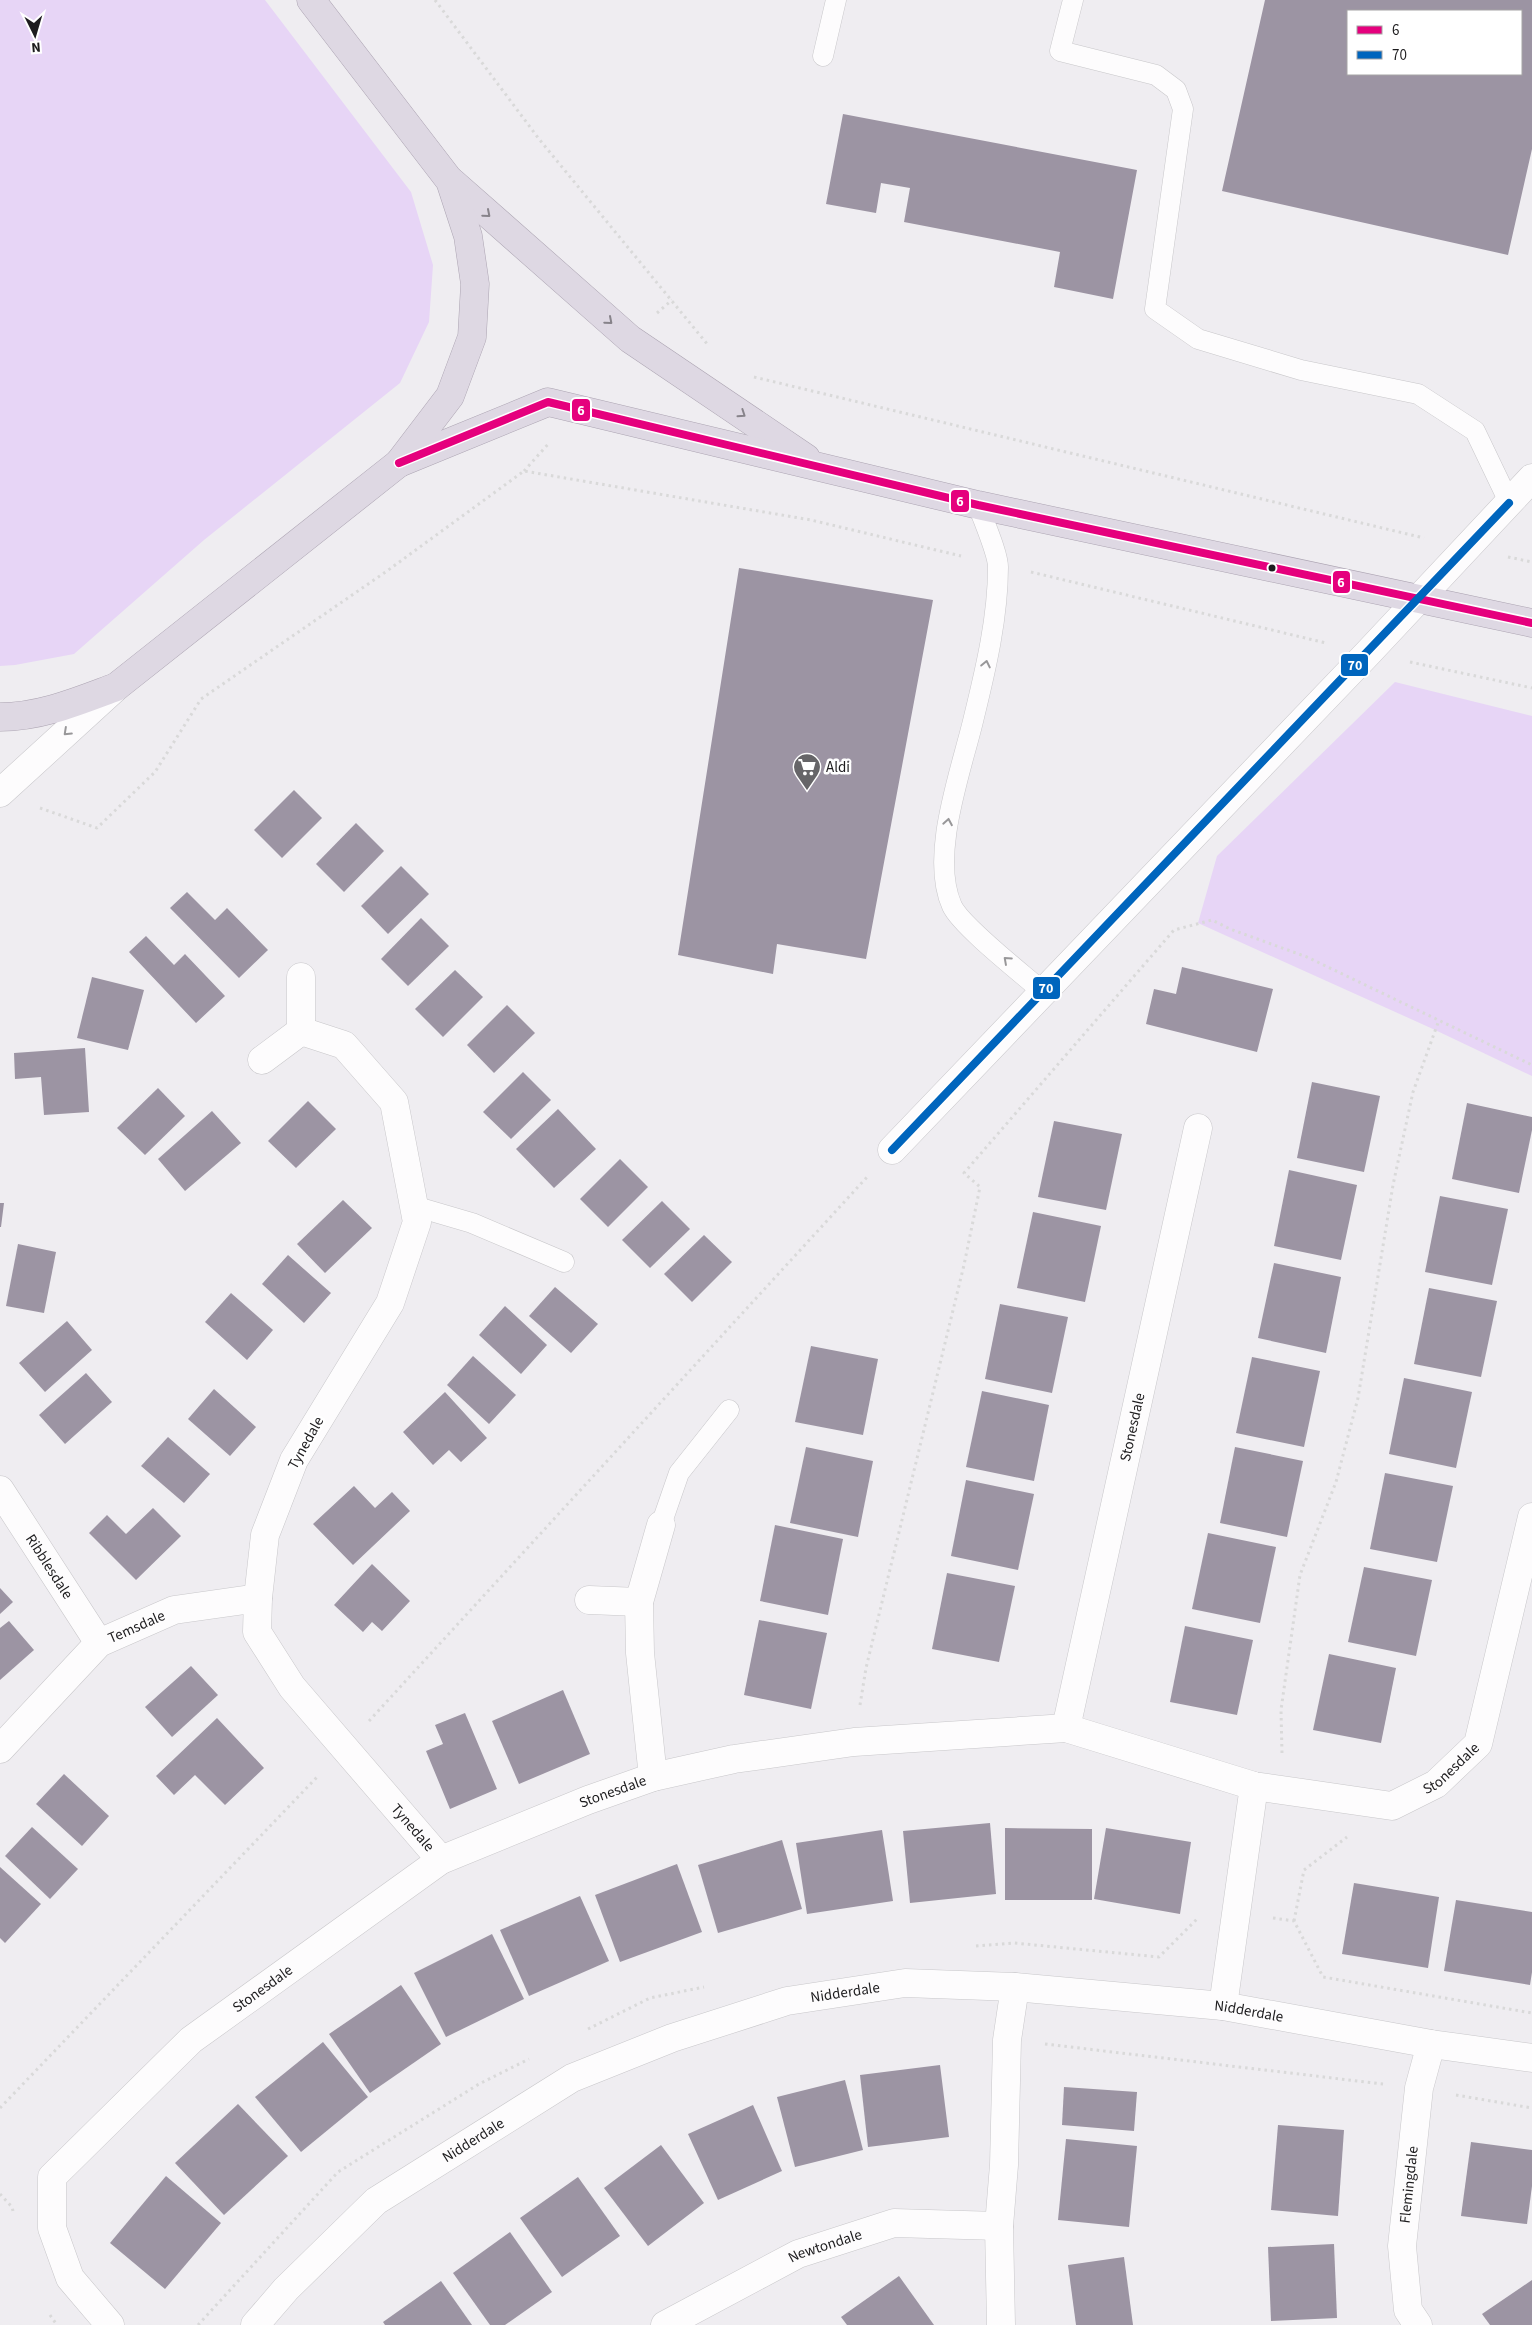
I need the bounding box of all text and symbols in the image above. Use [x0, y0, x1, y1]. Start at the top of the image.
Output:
north arrow [10, 10, 60, 60]
legend [1347, 10, 1522, 75]
text: 6 [1392, 20, 1399, 41]
text: N [31, 37, 42, 57]
text: 70 [1392, 45, 1407, 66]
one-way arrow [481, 208, 490, 216]
one-way arrow [603, 315, 612, 324]
line badge: 6 [571, 398, 591, 422]
text: 6 [577, 401, 585, 421]
one-way arrow [736, 408, 745, 417]
line badge: 6 [950, 489, 970, 513]
text: 6 [956, 492, 964, 512]
unlabelled marker [1267, 563, 1277, 573]
line badge: 6 [1332, 570, 1351, 594]
text: 6 [1337, 573, 1345, 593]
line badge: 70 [1340, 653, 1369, 677]
text: 70 [1348, 656, 1362, 676]
one-way arrow [981, 659, 991, 668]
one-way arrow [64, 726, 73, 735]
supermarket icon: Aldi [792, 752, 822, 791]
place label: Aldi [826, 757, 850, 778]
one-way arrow [943, 817, 953, 826]
one-way arrow [1003, 956, 1012, 965]
line badge: 70 [1032, 976, 1061, 1000]
text: 70 [1039, 979, 1053, 999]
street label: Stonesdale [1114, 1391, 1150, 1464]
street label: Tynedale [283, 1413, 329, 1473]
street label: Ribblesdale [21, 1530, 78, 1603]
street label: Temsdale [105, 1605, 168, 1648]
street label: Stonesdale [1419, 1738, 1484, 1800]
street label: Stonesdale [576, 1770, 649, 1813]
street label: Tynedale [386, 1799, 440, 1856]
street label: Stonesdale [228, 1960, 297, 2018]
street label: Nidderdale [809, 1977, 881, 2008]
street label: Nidderdale [1214, 1995, 1285, 2027]
street label: Nidderdale [438, 2113, 508, 2168]
street label: Flemingdale [1394, 2145, 1423, 2224]
street label: Newtondale [784, 2224, 864, 2268]

